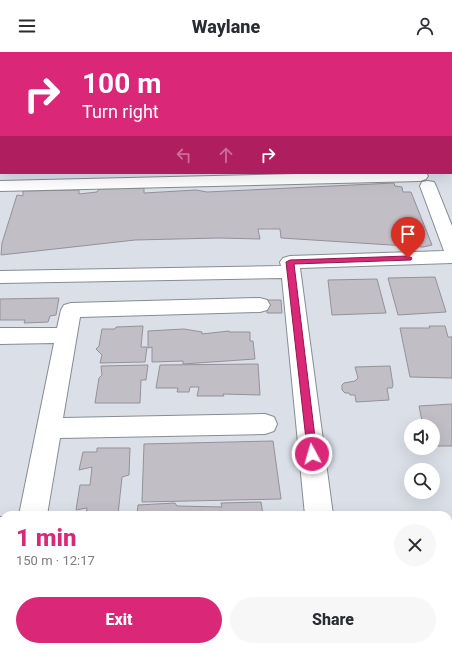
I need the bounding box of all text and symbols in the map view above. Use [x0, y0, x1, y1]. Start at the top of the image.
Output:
icon: menu [16, 15, 38, 37]
icon: person [414, 15, 436, 37]
text: Waylane [192, 16, 260, 37]
text: 100 m [82, 67, 161, 100]
icon: right [16, 68, 68, 120]
text: Turn right [82, 101, 159, 122]
icon: left [173, 144, 195, 166]
icon: ahead [215, 144, 237, 166]
icon: right [257, 144, 279, 166]
pin [391, 217, 425, 258]
icon: arrive [397, 223, 419, 245]
map controls [404, 419, 440, 499]
button: sound [404, 419, 440, 455]
position arrow [291, 433, 333, 475]
button: search [404, 463, 440, 499]
text: 1 min [16, 524, 77, 552]
button: close [394, 524, 436, 566]
text: 150 m · 12:17 [16, 553, 95, 568]
button: Exit [16, 597, 222, 643]
button: Share [230, 597, 436, 643]

